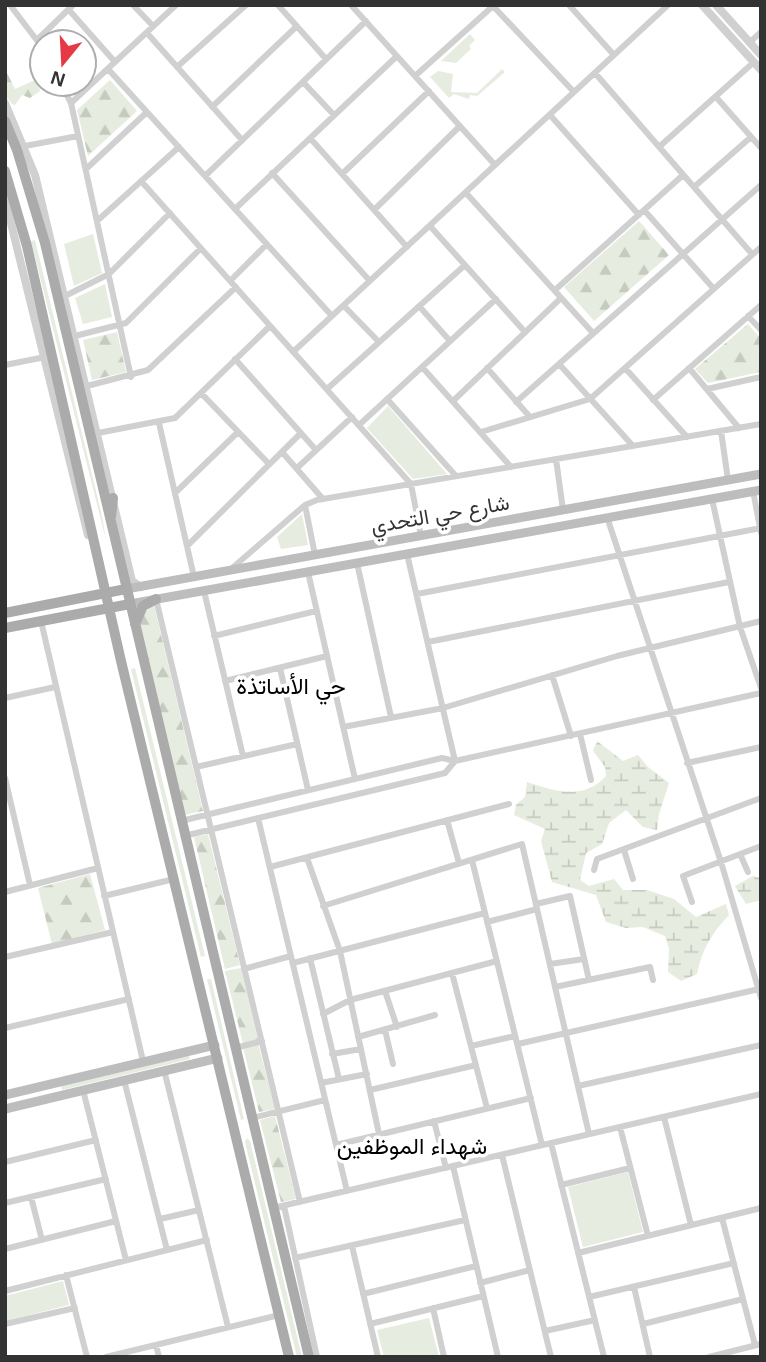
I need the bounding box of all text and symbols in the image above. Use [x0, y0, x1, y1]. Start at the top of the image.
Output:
north arrow [28, 28, 98, 98]
text: N [48, 67, 68, 91]
street label: شارع حي التحدي [369, 490, 512, 543]
district label: حي الأساتذة [236, 673, 346, 705]
district label: شهداء الموظفين [337, 1133, 487, 1161]

